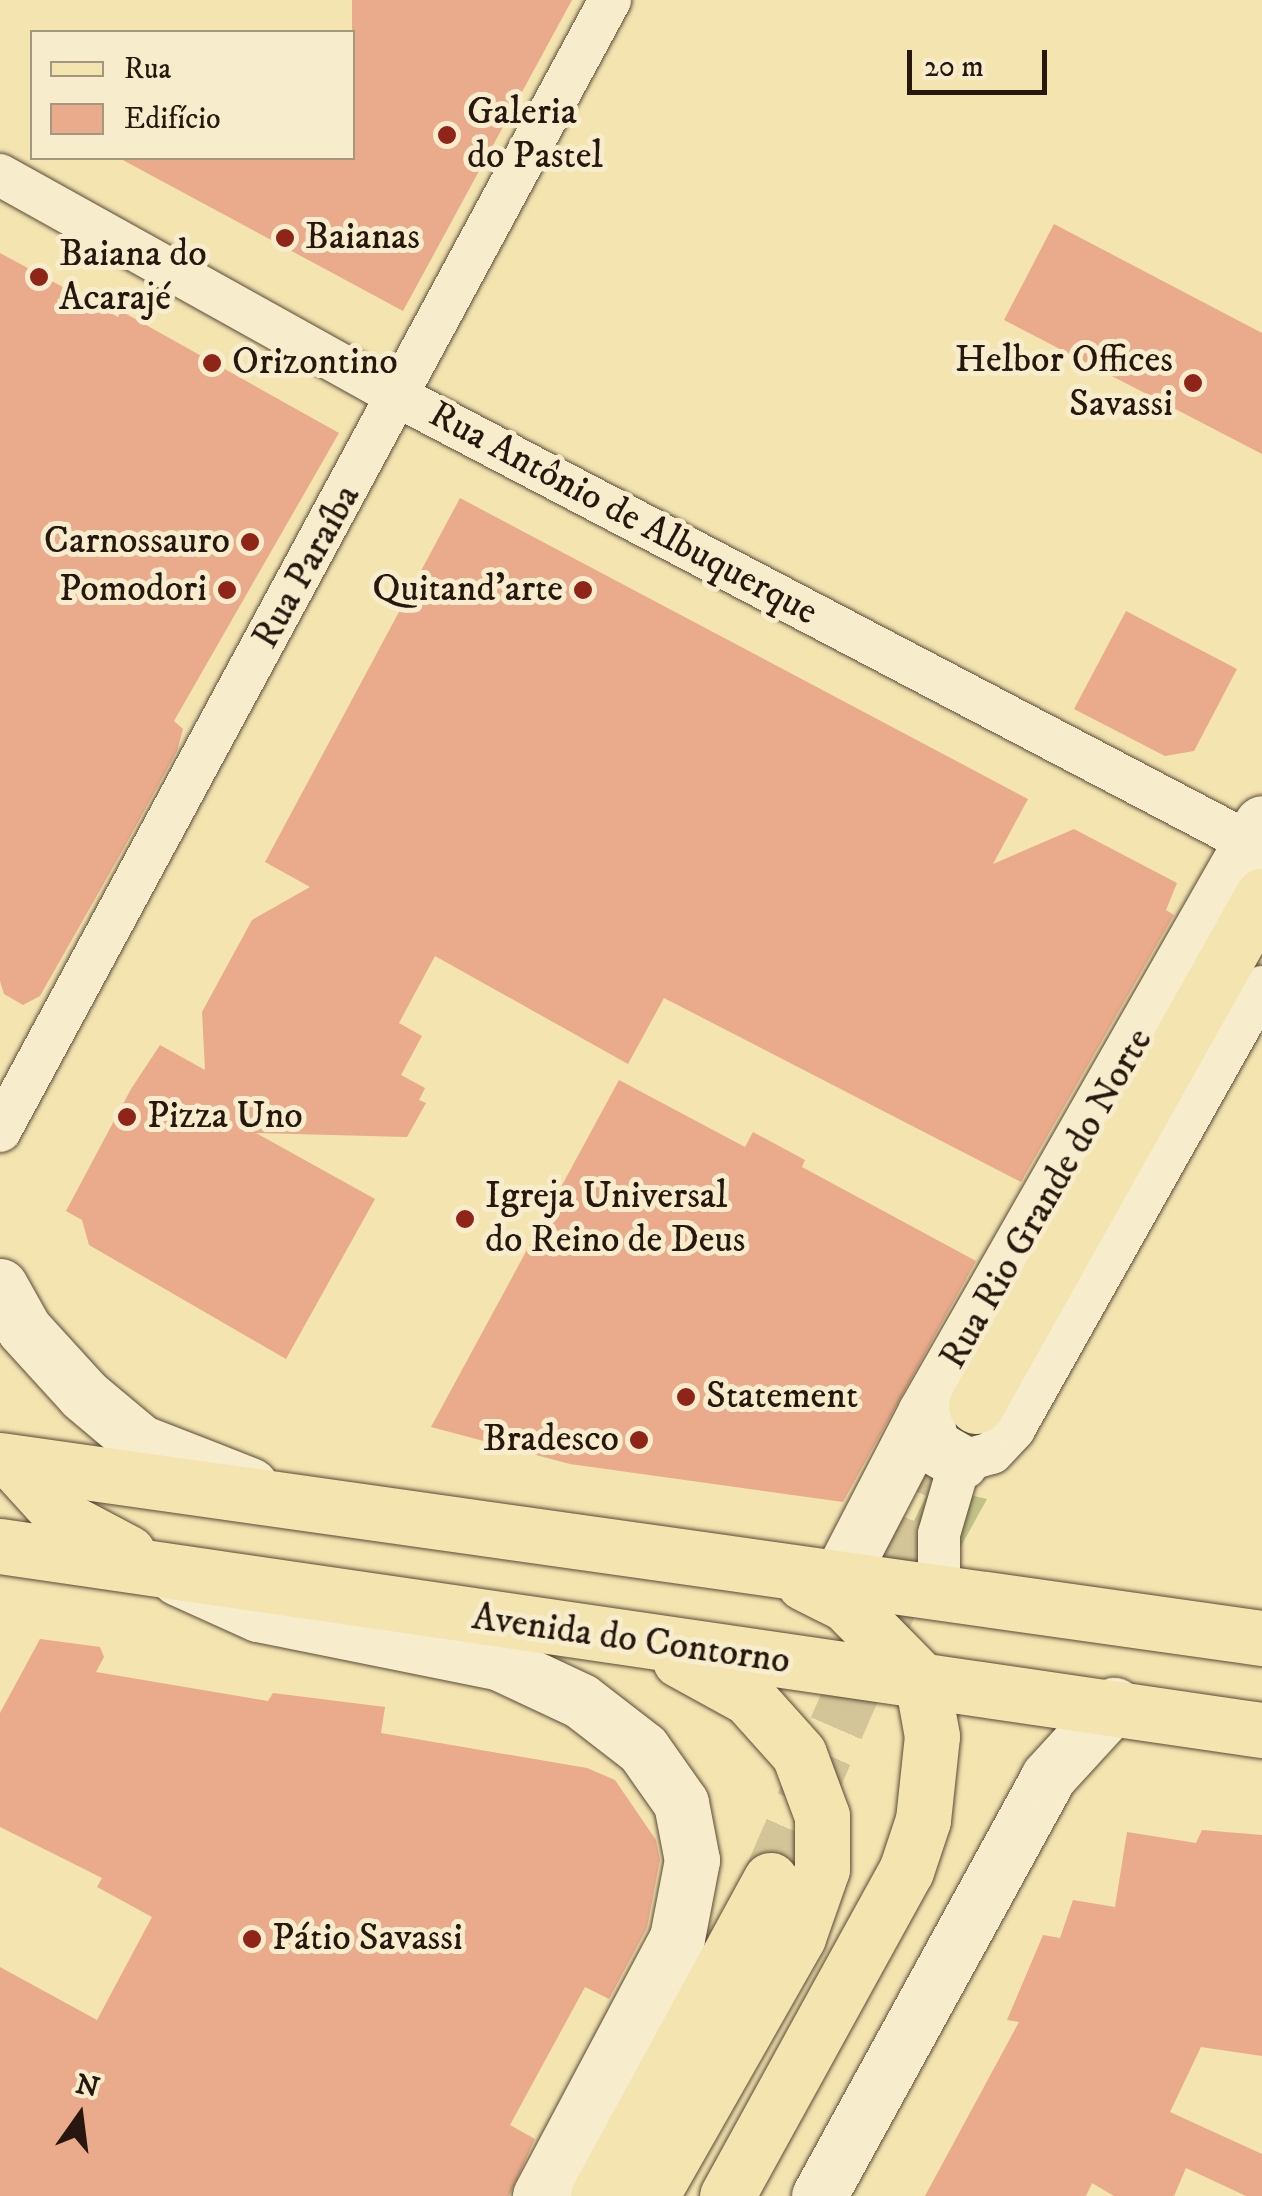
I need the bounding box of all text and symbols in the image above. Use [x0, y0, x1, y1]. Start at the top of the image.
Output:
legend [30, 30, 355, 160]
scale bar [912, 30, 1052, 92]
text: 20 m [924, 49, 984, 86]
text: Rua [124, 51, 171, 88]
place label: Galeria do Pastel [467, 90, 603, 180]
text: Edifício [124, 101, 220, 138]
marker: Galeria do Pastel [436, 124, 458, 146]
place label: Baianas [305, 215, 420, 261]
marker: Baianas [274, 227, 296, 249]
place label: Baiana do Acarajé [59, 232, 207, 322]
marker: Baiana do Acarajé [28, 266, 50, 288]
place label: Helbor Offices Savassi [955, 338, 1173, 428]
place label: Orizontino [232, 340, 398, 386]
marker: Orizontino [201, 352, 223, 374]
marker: Helbor Offices Savassi [1182, 372, 1204, 394]
street label: Rua Antônio de Albuquerque [421, 392, 825, 636]
street label: Rua Paraíba [243, 477, 371, 657]
place label: Carnossauro [44, 519, 230, 565]
marker: Carnossauro [239, 531, 261, 553]
place label: Pomodori [59, 567, 207, 613]
place label: Quitand'arte [372, 567, 563, 613]
marker: Pomodori [216, 579, 238, 601]
marker: Quitand'arte [572, 579, 594, 601]
street label: Rua Rio Grande do Norte [931, 1021, 1163, 1377]
place label: Pizza Uno [147, 1094, 303, 1140]
marker: Pizza Uno [116, 1106, 138, 1128]
place label: Igreja Universal do Reino de Deus [485, 1174, 745, 1264]
marker: Igreja Universal do Reino de Deus [454, 1208, 476, 1230]
place label: Statement [706, 1374, 858, 1420]
marker: Statement [675, 1386, 697, 1408]
place label: Bradesco [483, 1417, 619, 1463]
marker: Bradesco [628, 1429, 650, 1451]
street label: Avenida do Contorno [469, 1595, 793, 1685]
place label: Pátio Savassi [272, 1916, 463, 1962]
marker: Pátio Savassi [241, 1928, 263, 1950]
north arrow [30, 2066, 130, 2166]
text: N [72, 2067, 103, 2106]

